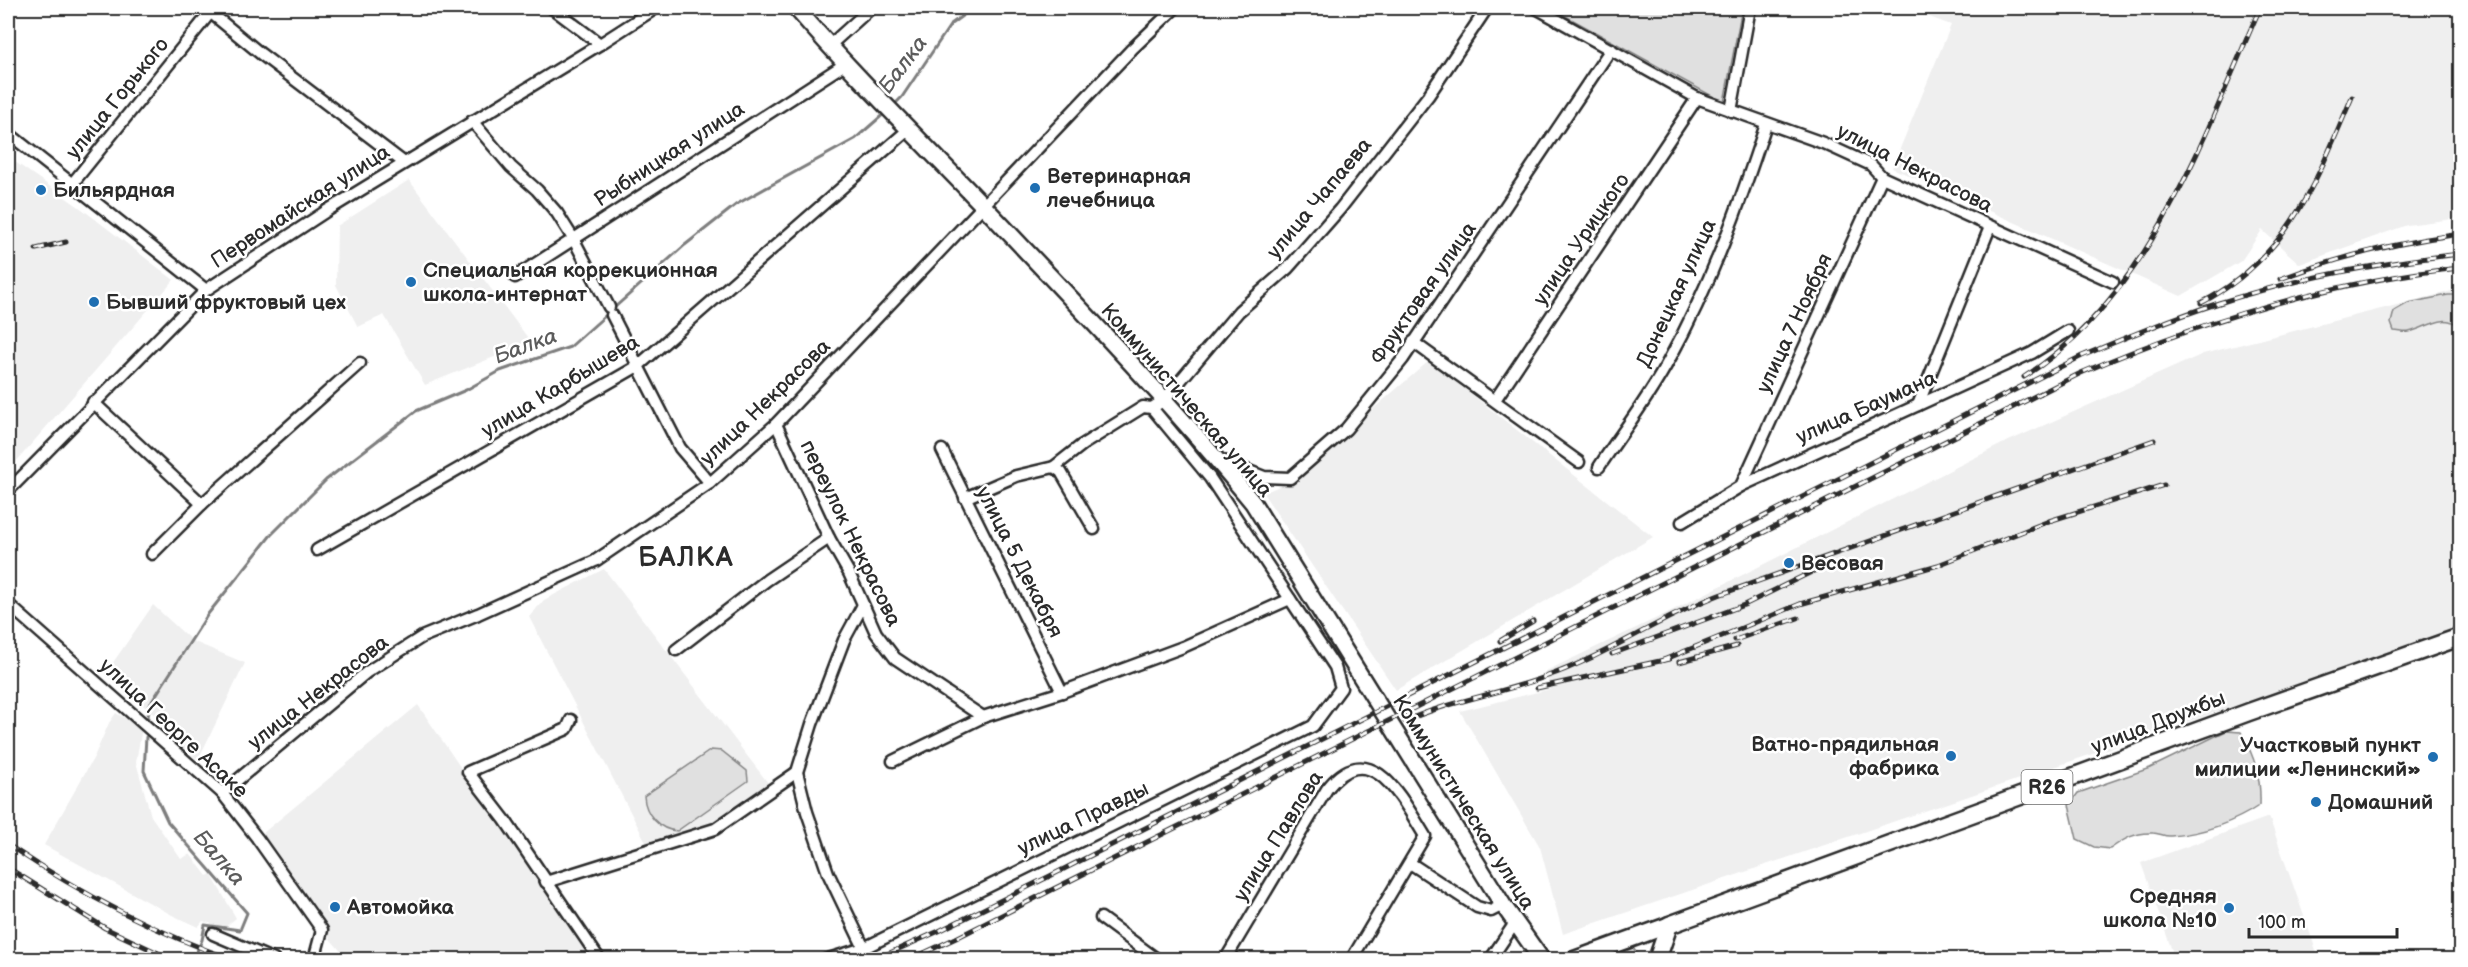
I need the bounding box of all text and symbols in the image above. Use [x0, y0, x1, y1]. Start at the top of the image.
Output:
water label: Балка [873, 31, 934, 99]
street label: улица Горького [61, 33, 174, 164]
street label: Рыбницкая улица [589, 96, 750, 212]
street label: улица Некрасова [1833, 118, 1997, 219]
street label: улица Чапаева [1262, 132, 1377, 264]
street label: Первомайская улица [206, 139, 395, 274]
place label: Ветеринарная лечебница [1046, 164, 1191, 213]
street label: улица Урицкого [1528, 168, 1635, 310]
place label: Бильярдная [53, 178, 175, 203]
marker: Ветеринарная лечебница [1028, 181, 1042, 195]
marker: Бильярдная [34, 183, 48, 197]
street label: Донецкая улица [1631, 215, 1722, 371]
street label: Фруктовая улица [1365, 217, 1482, 369]
street label: улица 7 Ноября [1751, 249, 1838, 397]
place label: Специальная коррекционная школа-интернат [423, 258, 718, 307]
marker: Специальная коррекционная школа-интернат [404, 275, 418, 289]
place label: Бывший фруктовый цех [106, 290, 346, 315]
marker: Бывший фруктовый цех [87, 295, 101, 309]
street label: Коммунистическая улица [1096, 298, 1278, 503]
water label: Балка [490, 323, 561, 370]
street label: улица Карбышева [477, 329, 644, 443]
street label: улица Некрасова [695, 334, 836, 471]
street label: улица Баумана [1792, 365, 1941, 450]
street label: переулок Некрасова [795, 436, 907, 631]
street label: улица 5 Декабря [971, 482, 1068, 642]
district label: БАЛКА [638, 542, 734, 574]
place label: Весовая [1801, 551, 1884, 576]
marker: Весовая [1782, 556, 1796, 570]
street label: улица Некрасова [243, 629, 394, 755]
street label: улица Георге Асаке [94, 653, 253, 804]
street label: улица Дружбы [2088, 685, 2229, 759]
street label: Коммунистическая улица [1387, 690, 1540, 915]
place label: Ватно-прядильная фабрика [1751, 732, 1940, 781]
place label: Участковый пункт милиции «Ленинский» [2195, 733, 2421, 782]
marker: Ватно-прядильная фабрика [1944, 749, 1958, 763]
marker: Участковый пункт милиции «Ленинский» [2426, 750, 2440, 764]
street label: улица Павлова [1228, 766, 1329, 906]
road number: R26 [2022, 770, 2072, 804]
street label: улица Правды [1014, 776, 1153, 861]
place label: Домашний [2328, 790, 2433, 815]
marker: Домашний [2309, 795, 2323, 809]
water label: Балка [187, 824, 251, 892]
place label: Средняя школа №10 [2103, 884, 2217, 933]
place label: Автомойка [346, 895, 455, 920]
marker: Автомойка [328, 900, 342, 914]
marker: Средняя школа №10 [2222, 901, 2236, 915]
scale bar [2249, 901, 2398, 939]
text: 100 m [2258, 912, 2306, 933]

